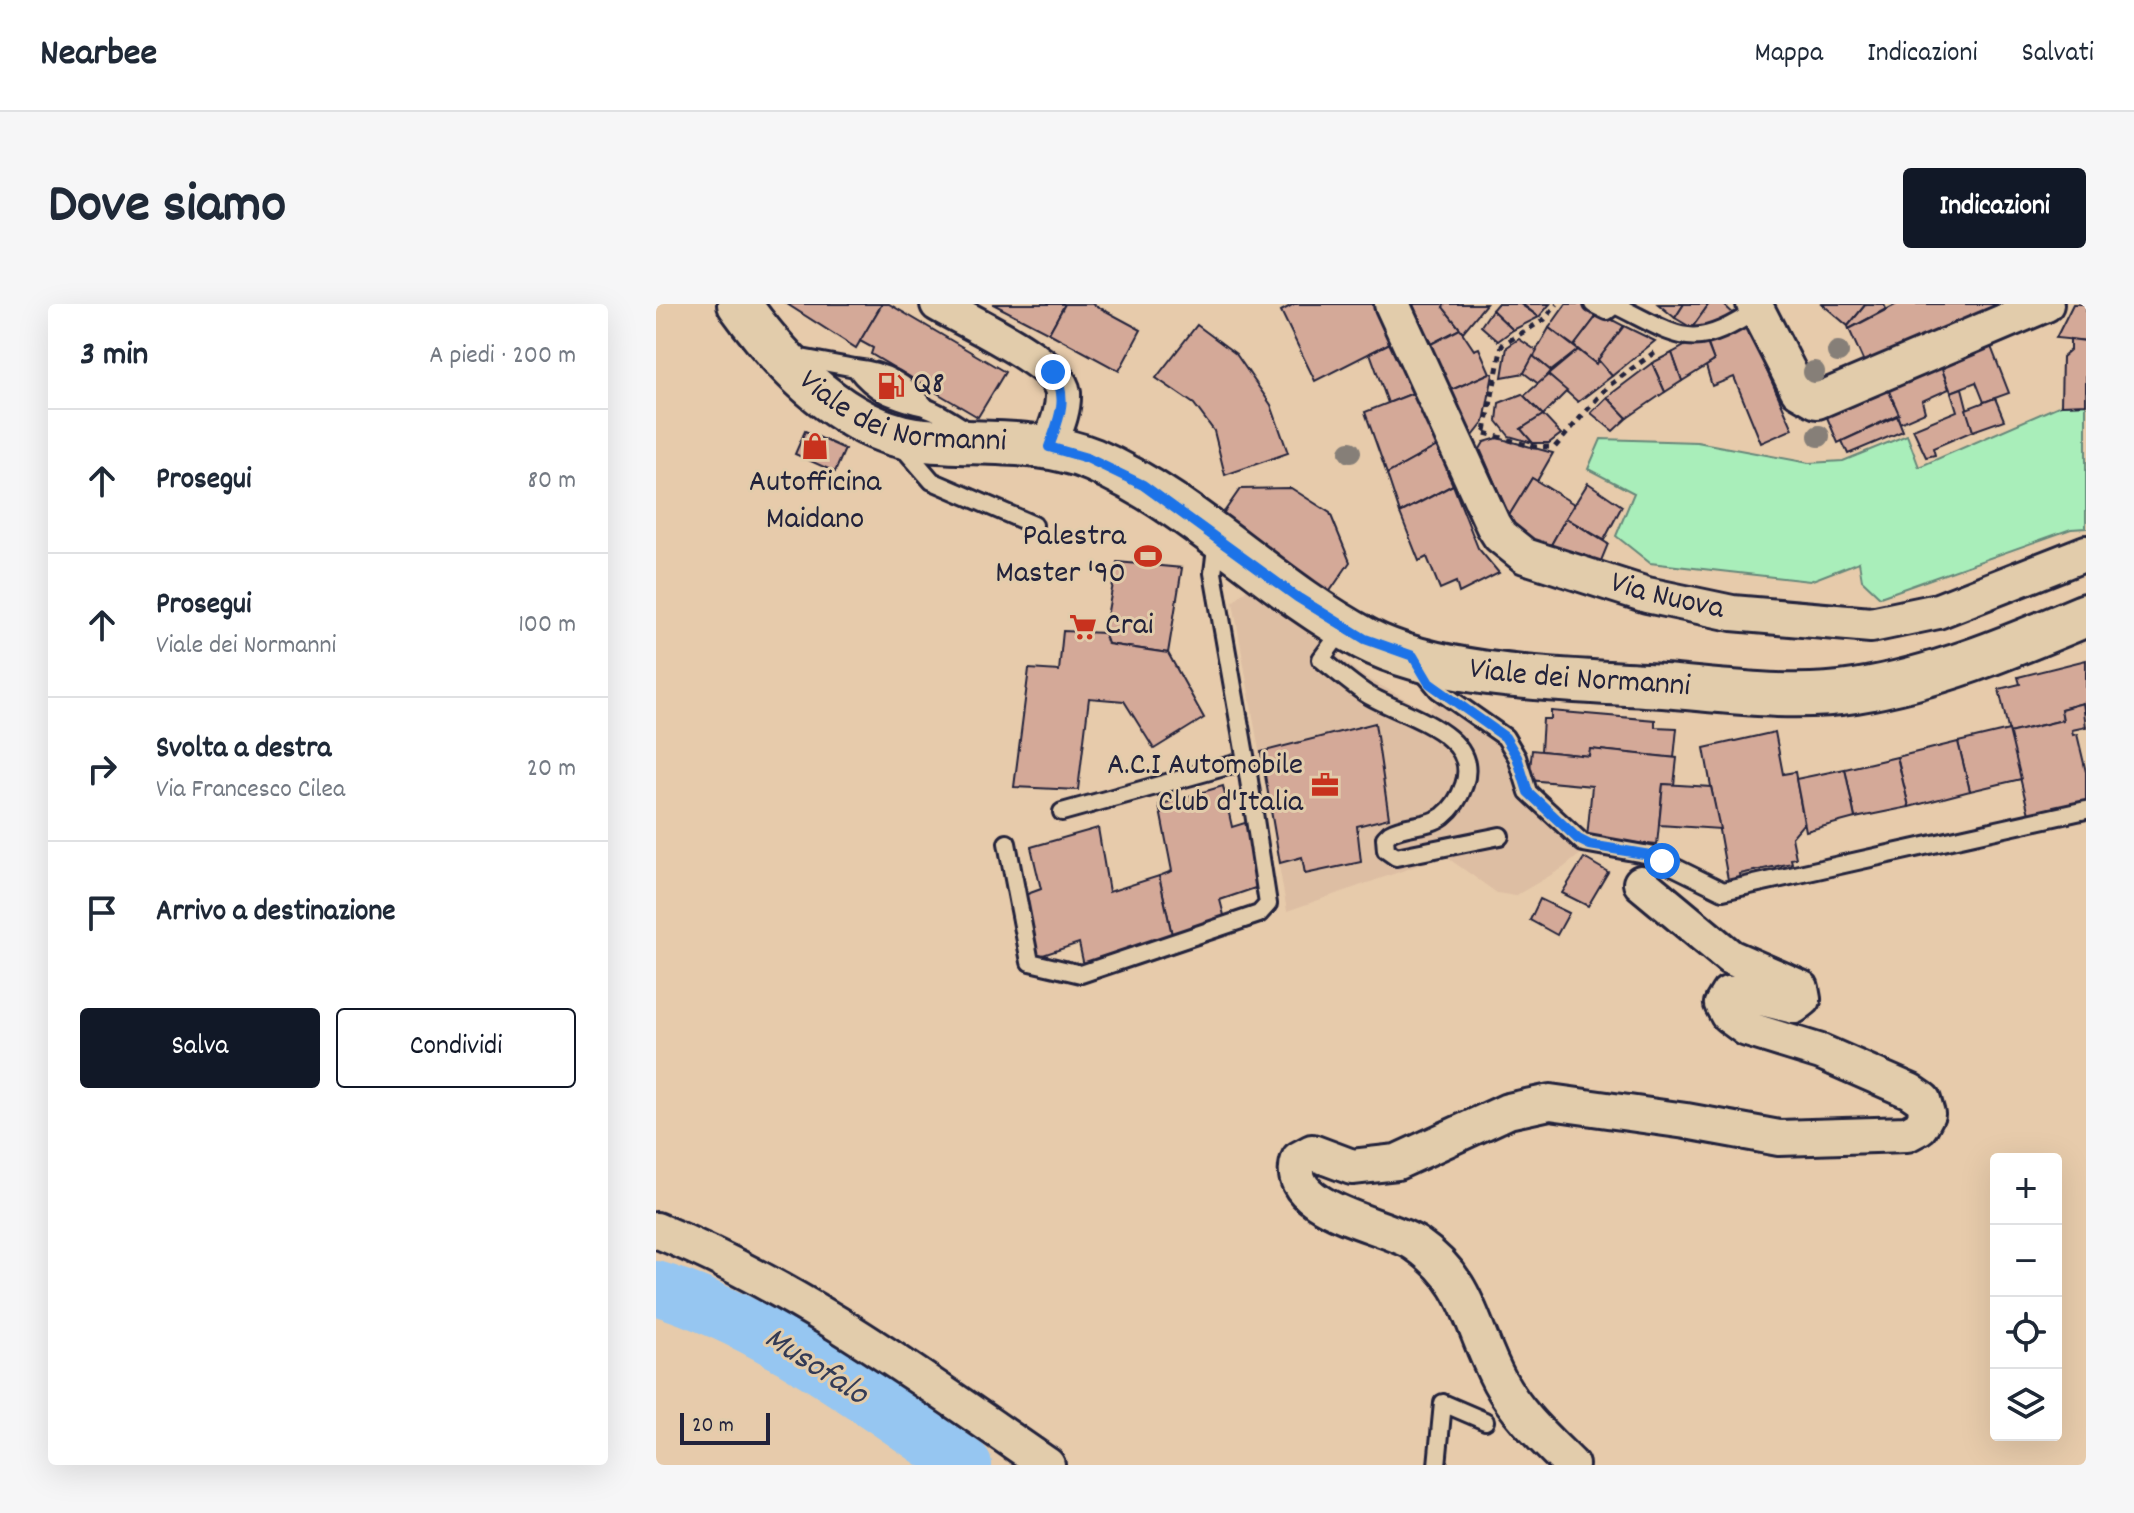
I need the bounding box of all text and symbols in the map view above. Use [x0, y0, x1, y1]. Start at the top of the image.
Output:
text: Nearbee [40, 28, 157, 83]
text: Mappa [1755, 35, 1823, 75]
text: Indicazioni [1867, 35, 1978, 75]
text: Salvati [2022, 35, 2094, 75]
text: Dove siamo [48, 168, 286, 248]
button: Indicazioni [1903, 168, 2086, 248]
text: 3 min [80, 332, 148, 381]
text: A piedi · 200 m [429, 338, 576, 375]
route end [1035, 354, 1071, 390]
street label: Viale dei Normanni [787, 360, 1008, 466]
place label: Q8 [913, 363, 945, 409]
fuel station icon: Q8 [876, 371, 906, 401]
shop icon: Autofficina Maidano [800, 431, 830, 461]
icon: ahead [80, 459, 124, 503]
text: Prosegui [156, 460, 252, 503]
place label: Autofficina Maidano [749, 461, 882, 544]
text: 80 m [528, 463, 576, 500]
place label: Palestra Master '90 [995, 515, 1127, 598]
sports icon: Palestra Master '90 [1133, 541, 1163, 571]
street label: Via Nuova [1604, 562, 1729, 634]
text: Prosegui [156, 585, 252, 628]
icon: ahead [80, 603, 124, 647]
place label: Crai [1105, 604, 1154, 650]
text: 100 m [518, 607, 576, 644]
supermarket icon: Crai [1068, 612, 1098, 642]
text: Viale dei Normanni [156, 628, 336, 665]
street label: Viale dei Normanni [1466, 647, 1692, 711]
text: Svolta a destra [156, 729, 331, 772]
place label: A.C.I Automobile Club d'Italia [1107, 744, 1304, 827]
icon: right [80, 747, 124, 791]
text: 20 m [527, 751, 576, 788]
office icon: A.C.I Automobile Club d'Italia [1310, 770, 1340, 800]
text: Via Francesco Cilea [156, 772, 345, 809]
route start [1644, 843, 1680, 879]
icon: arrive [80, 891, 124, 935]
text: Arrivo a destinazione [156, 892, 396, 935]
button: Salva [80, 1008, 320, 1088]
button: Condividi [336, 1008, 576, 1088]
map controls [1990, 1153, 2062, 1441]
button: + [1990, 1153, 2062, 1225]
button: − [1990, 1225, 2062, 1297]
button: locate [1990, 1297, 2062, 1369]
water label: Musofalo [753, 1316, 878, 1421]
button: layers [1990, 1369, 2062, 1441]
scale bar [680, 1409, 770, 1445]
text: 20 m [692, 1411, 734, 1442]

